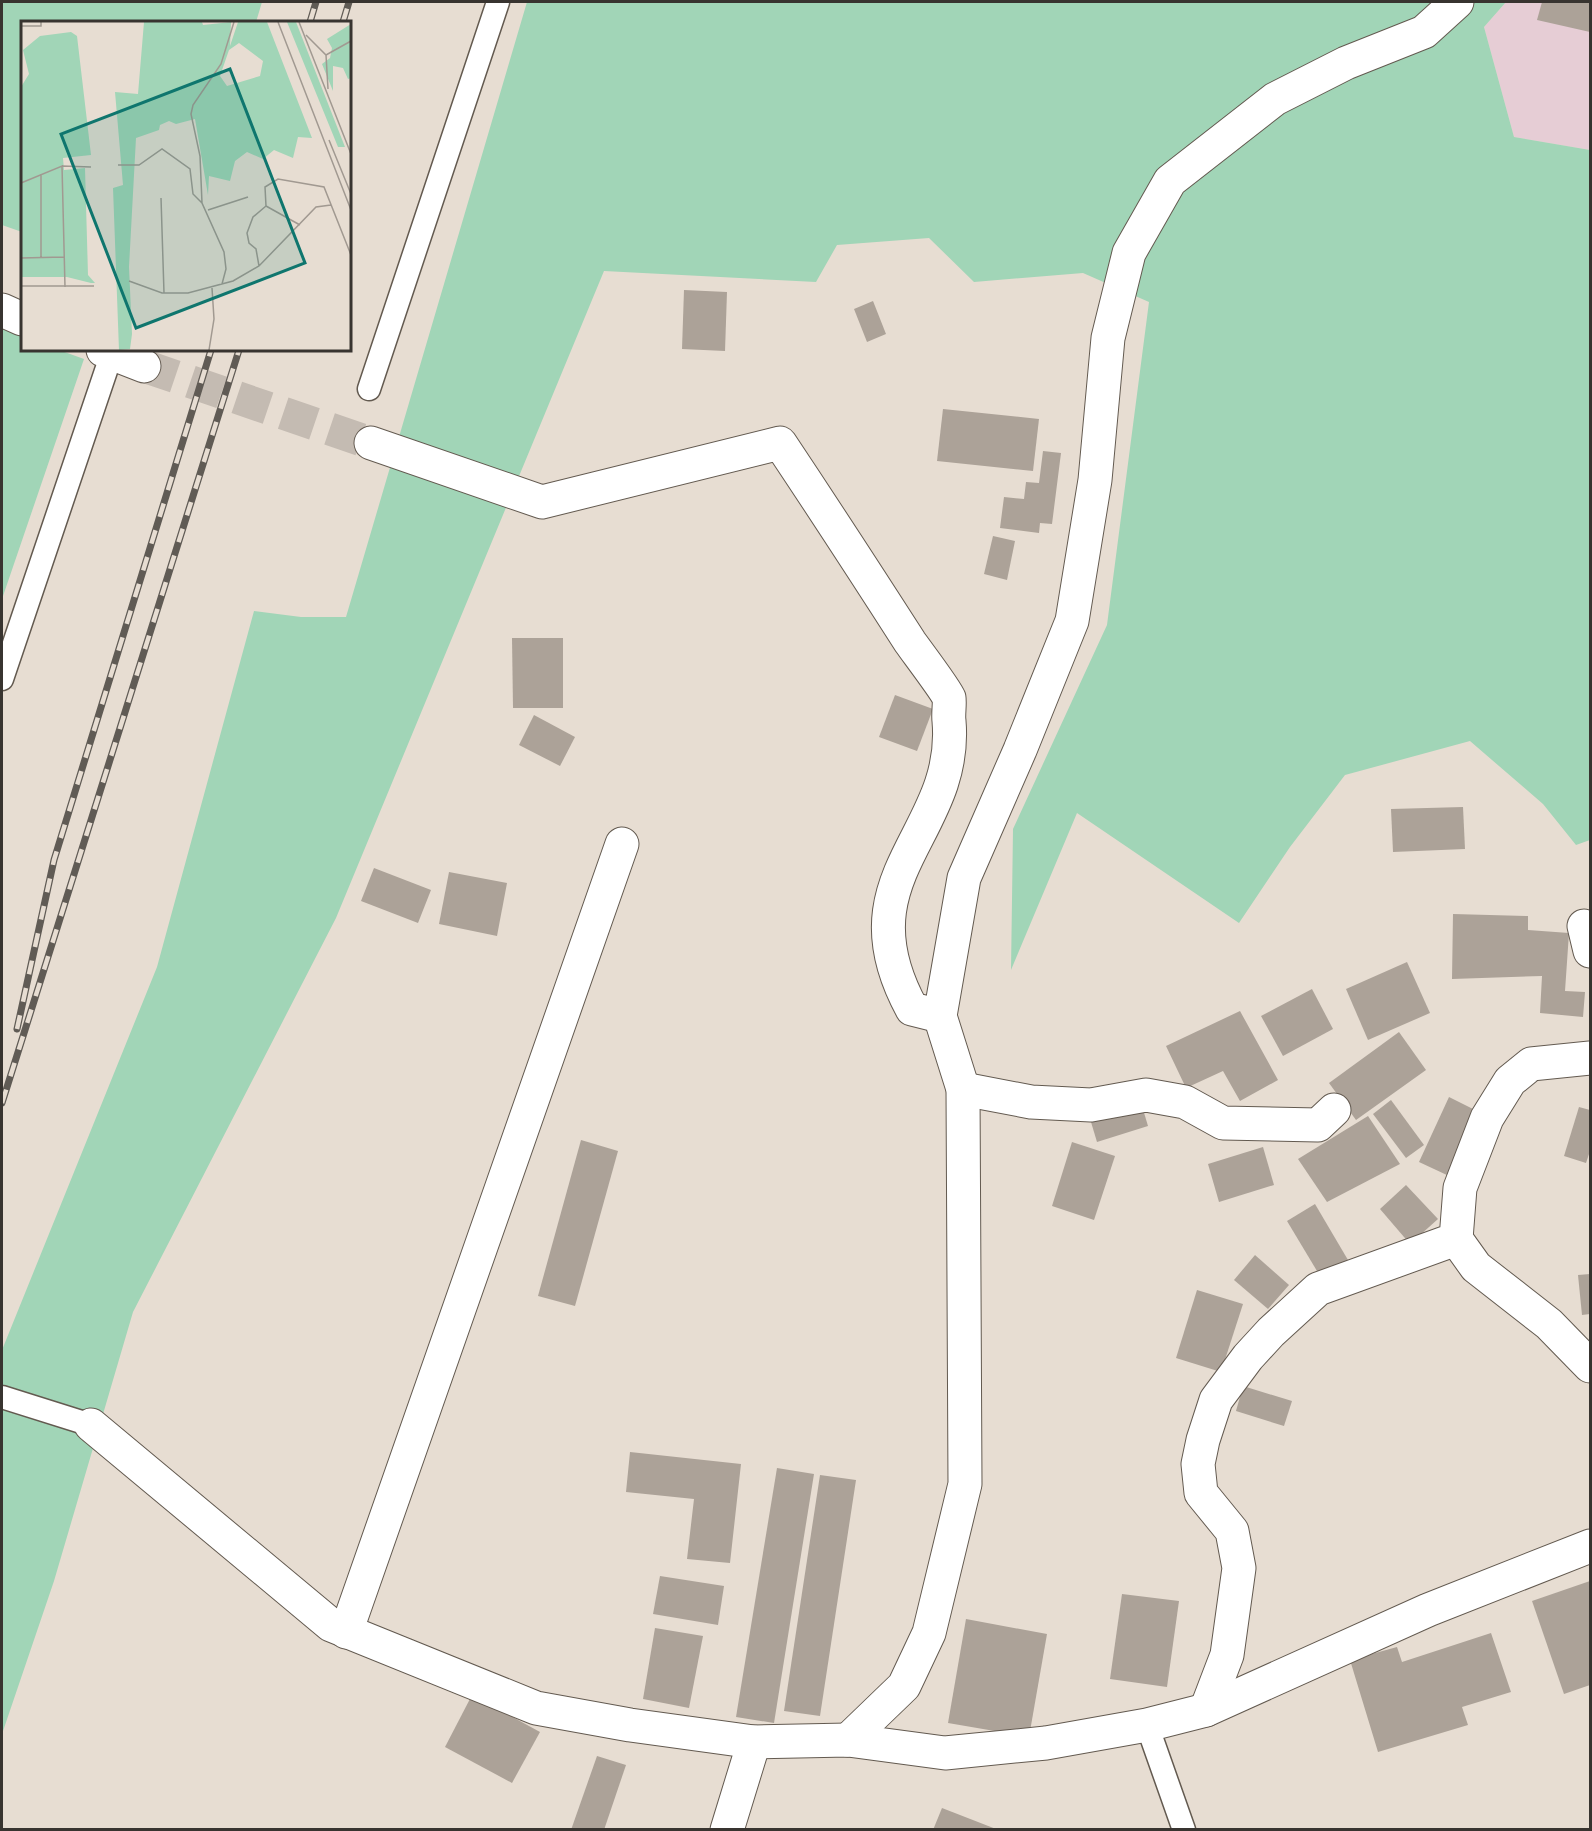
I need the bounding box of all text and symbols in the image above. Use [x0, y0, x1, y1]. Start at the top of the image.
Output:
inset map [21, 21, 351, 351]

